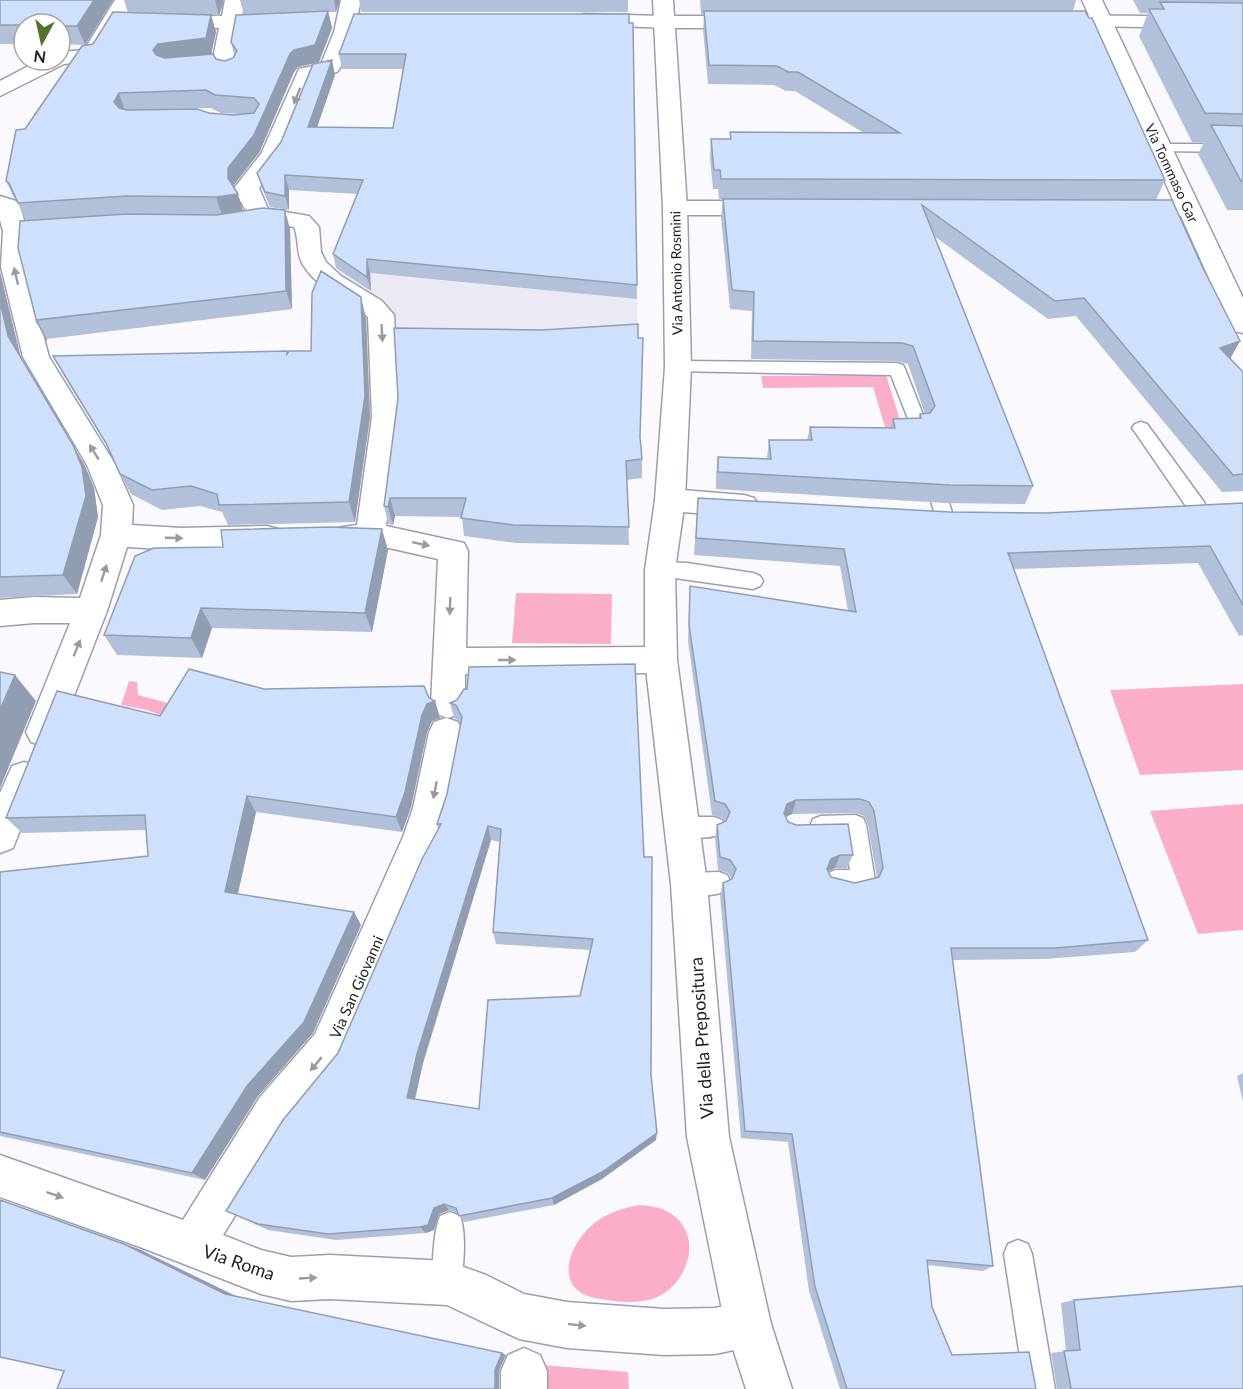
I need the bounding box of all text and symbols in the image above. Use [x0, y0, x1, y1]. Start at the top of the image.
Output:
north arrow [12, 12, 72, 72]
text: N [32, 47, 47, 68]
one-way arrow [292, 87, 302, 105]
street label: Via Tommaso Gar [1142, 121, 1202, 225]
street label: Via Antonio Rosmini [666, 211, 686, 335]
one-way arrow [10, 267, 20, 285]
one-way arrow [378, 323, 387, 342]
one-way arrow [88, 444, 99, 460]
one-way arrow [165, 533, 184, 543]
one-way arrow [412, 540, 431, 549]
one-way arrow [99, 564, 109, 582]
one-way arrow [446, 596, 455, 615]
one-way arrow [73, 639, 82, 657]
one-way arrow [497, 655, 516, 665]
one-way arrow [430, 780, 439, 799]
street label: Via San Giovanni [325, 933, 387, 1041]
street label: Via della Prepositura [684, 956, 718, 1120]
one-way arrow [310, 1056, 323, 1071]
one-way arrow [46, 1190, 64, 1200]
street label: Via Roma [200, 1239, 278, 1285]
one-way arrow [298, 1273, 317, 1282]
one-way arrow [567, 1320, 586, 1330]

